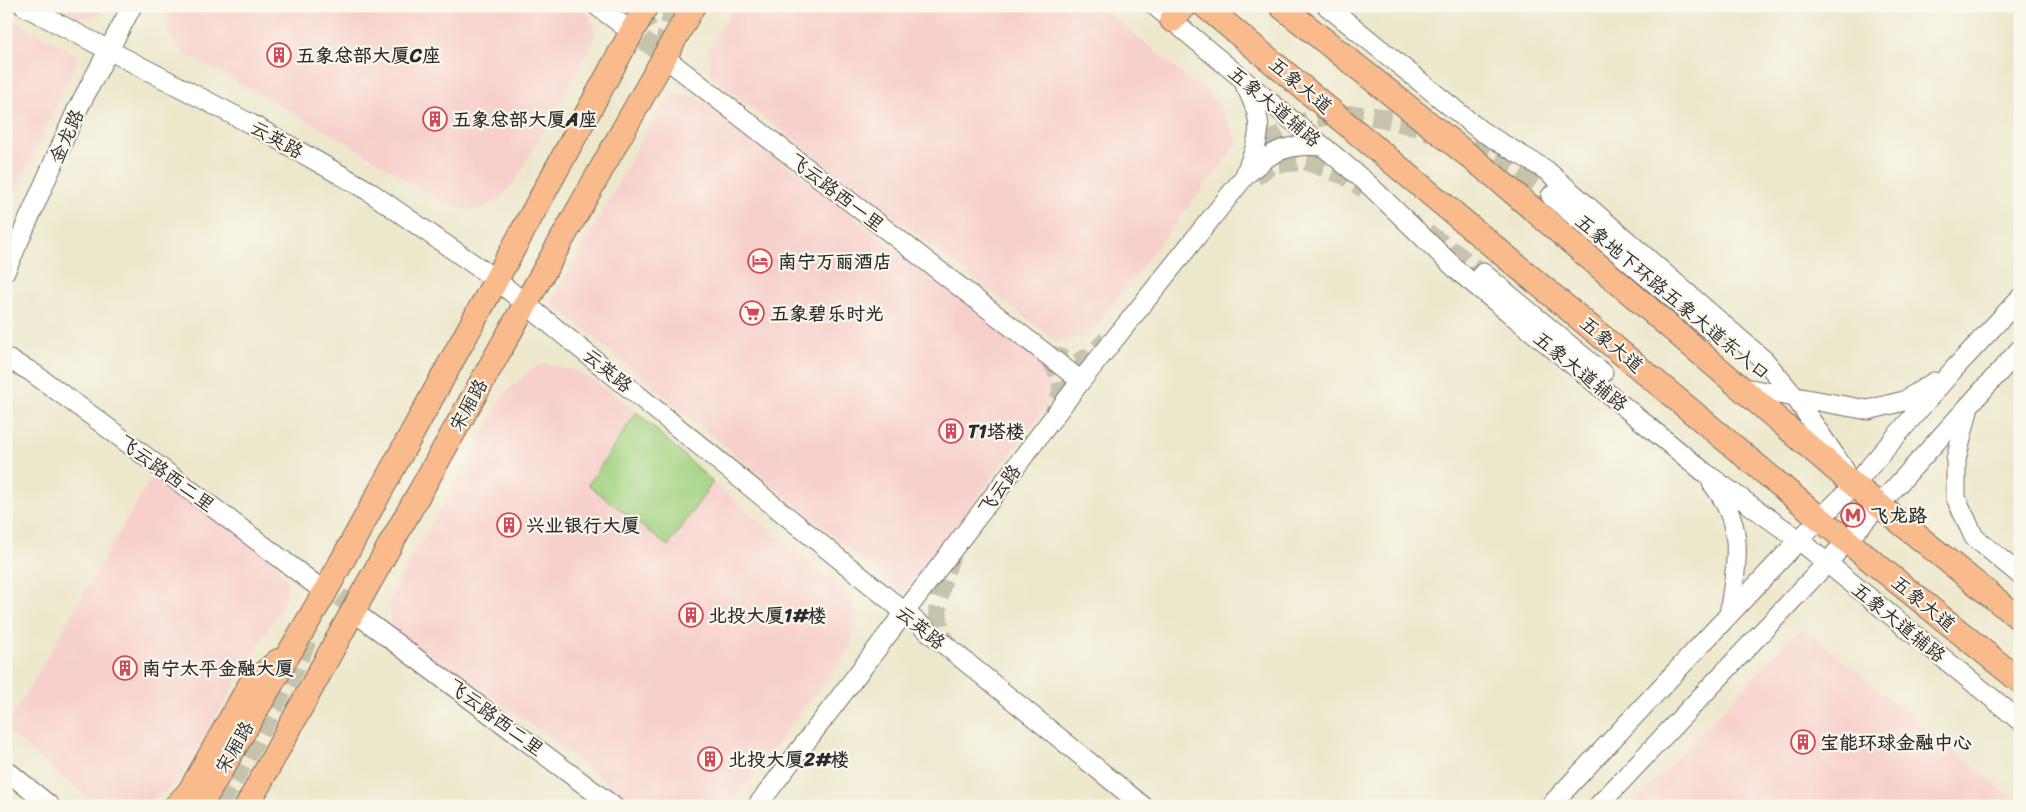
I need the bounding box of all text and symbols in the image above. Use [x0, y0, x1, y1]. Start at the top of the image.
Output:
place label: 五象总部大厦C座 [296, 39, 441, 72]
building icon: 五象总部大厦C座 [266, 42, 292, 68]
street label: 五象大道 [1261, 48, 1340, 122]
street label: 五象大道辅路 [1220, 57, 1329, 156]
street label: 金龙路 [40, 103, 93, 169]
place label: 五象总部大厦A座 [452, 103, 597, 136]
building icon: 五象总部大厦A座 [422, 106, 448, 132]
street label: 云英路 [244, 111, 310, 168]
street label: 飞云路西一里 [782, 144, 892, 240]
street label: 五象地下环路五象大道东入口 [1571, 209, 1775, 385]
place label: 南宁万丽酒店 [778, 245, 892, 278]
hotel icon: 南宁万丽酒店 [747, 248, 773, 274]
place label: 五象碧乐时光 [770, 297, 884, 330]
supermarket icon: 五象碧乐时光 [739, 300, 765, 326]
street label: 五象大道 [1576, 311, 1648, 377]
street label: 五象大道辅路 [1526, 323, 1635, 420]
street label: 云英路 [575, 340, 640, 401]
street label: 宋厢路 [440, 372, 497, 438]
place label: T1塔楼 [968, 415, 1025, 448]
building icon: T1塔楼 [938, 418, 964, 444]
street label: 飞云路西二里 [111, 426, 222, 521]
street label: 飞云路 [969, 457, 1030, 522]
place label: 飞龙路 [1870, 499, 1927, 532]
metro station icon: 飞龙路 [1840, 502, 1866, 528]
place label: 兴业银行大厦 [526, 509, 640, 542]
building icon: 兴业银行大厦 [496, 512, 522, 538]
street label: 五象大道 [1884, 567, 1964, 640]
street label: 五象大道辅路 [1844, 574, 1953, 671]
street label: 云英路 [888, 597, 953, 658]
place label: 北投大厦1#楼 [708, 599, 827, 632]
building icon: 北投大厦1#楼 [678, 602, 704, 628]
place label: 南宁太平金融大厦 [142, 652, 294, 685]
building icon: 南宁太平金融大厦 [112, 655, 138, 681]
street label: 飞云路西二里 [440, 670, 551, 765]
street label: 宋厢路 [206, 714, 263, 780]
place label: 宝能环球金融中心 [1820, 726, 1972, 759]
building icon: 宝能环球金融中心 [1790, 729, 1816, 755]
place label: 北投大厦2#楼 [728, 743, 849, 776]
building icon: 北投大厦2#楼 [697, 746, 723, 772]

